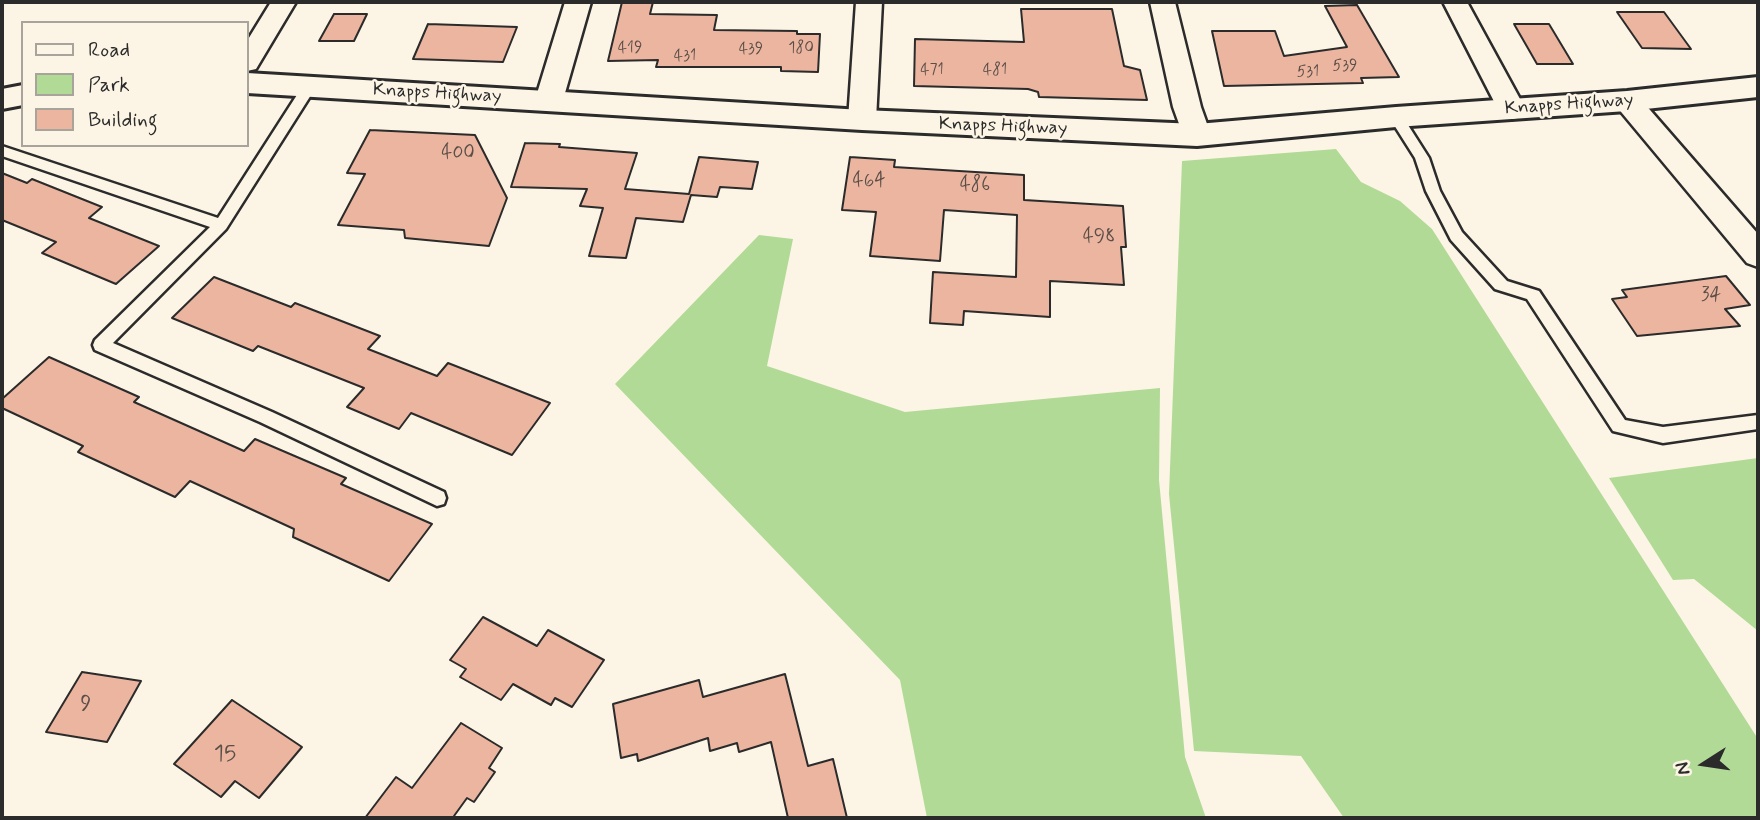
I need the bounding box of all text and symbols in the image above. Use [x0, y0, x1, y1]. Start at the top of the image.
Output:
legend [21, 21, 248, 147]
text: Road [88, 36, 130, 64]
house number: 419 [618, 39, 642, 59]
house number: 180 [788, 39, 814, 59]
house number: 439 [739, 40, 763, 60]
house number: 431 [674, 47, 696, 67]
house number: 539 [1333, 57, 1357, 77]
house number: 471 [920, 61, 944, 81]
house number: 481 [983, 61, 1007, 81]
house number: 531 [1297, 63, 1319, 83]
text: Park [88, 71, 130, 99]
street label: Knapps Highway [372, 79, 502, 109]
street label: Knapps Highway [1504, 89, 1634, 121]
text: Building [88, 106, 158, 134]
street label: Knapps Highway [938, 113, 1068, 141]
house number: 400 [441, 143, 475, 165]
house number: 464 [853, 171, 885, 193]
house number: 486 [960, 175, 990, 197]
house number: 498 [1083, 227, 1115, 249]
house number: 34 [1701, 285, 1721, 307]
house number: 9 [80, 691, 92, 719]
north arrow [1669, 729, 1739, 799]
house number: 15 [214, 741, 236, 769]
text: N [1669, 760, 1697, 777]

